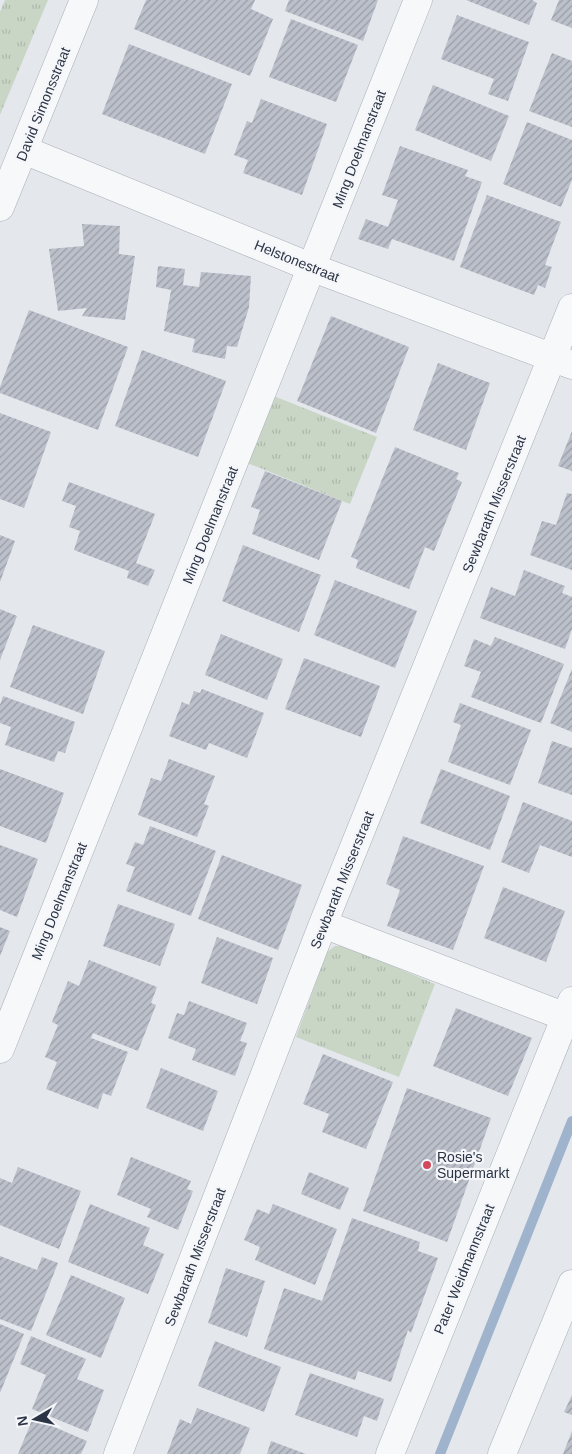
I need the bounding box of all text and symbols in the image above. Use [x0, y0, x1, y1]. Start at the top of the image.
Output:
street label: David Simonsstraat [13, 45, 73, 163]
street label: Ming Doelmanstraat [329, 88, 389, 210]
street label: Helstonestraat [252, 237, 342, 285]
street label: Sewbarath Misserstraat [459, 433, 529, 575]
street label: Ming Doelmanstraat [179, 464, 241, 586]
street label: Sewbarath Misserstraat [307, 809, 377, 951]
street label: Ming Doelmanstraat [28, 840, 90, 962]
place label: Rosie's Supermarkt [437, 1149, 509, 1181]
marker: Rosie's Supermarkt [421, 1159, 433, 1171]
street label: Sewbarath Misserstraat [161, 1185, 229, 1329]
street label: Pater Weidmannstraat [431, 1201, 497, 1336]
north arrow [10, 1394, 60, 1444]
text: N [13, 1415, 31, 1427]

